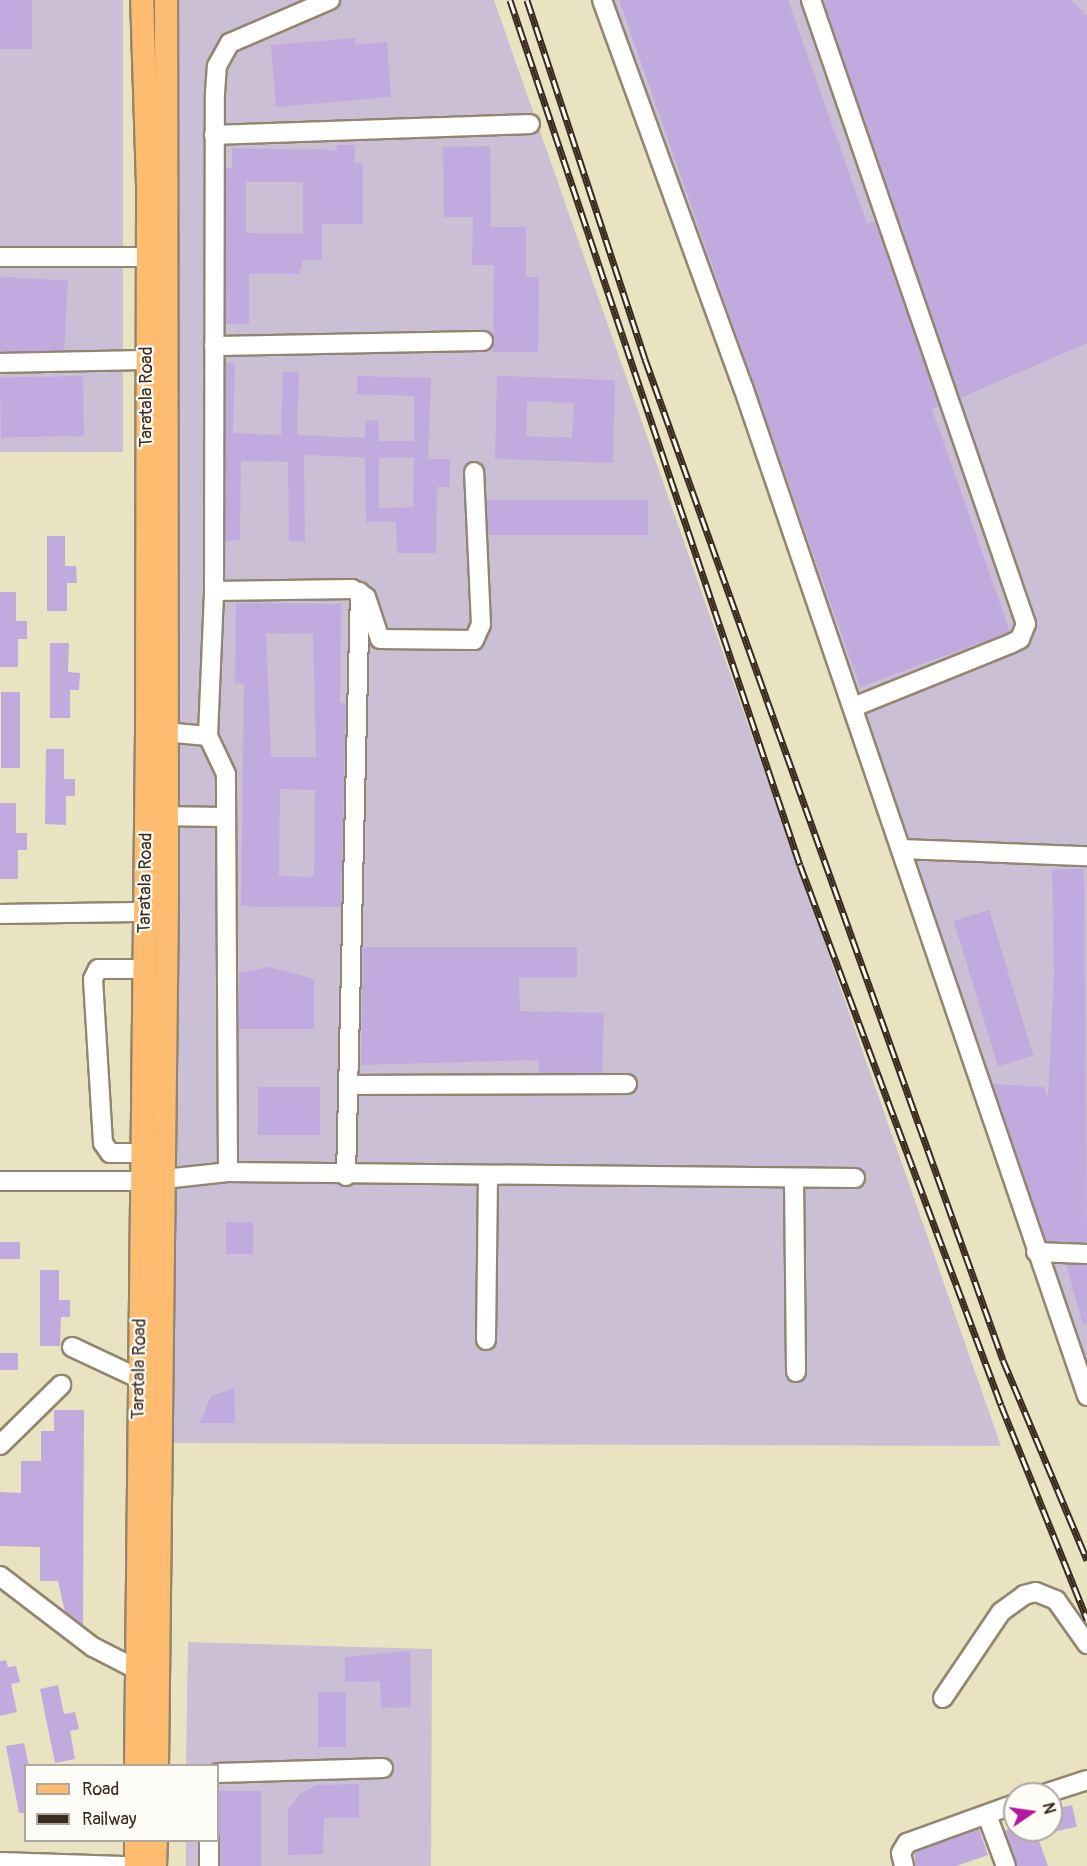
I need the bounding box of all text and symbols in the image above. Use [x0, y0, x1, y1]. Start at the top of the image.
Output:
street label: Taratala Road [136, 347, 158, 447]
street label: Taratala Road [134, 832, 158, 934]
street label: Taratala Road [128, 1318, 152, 1420]
legend [24, 1764, 219, 1842]
text: Road [82, 1778, 119, 1801]
north arrow [1003, 1782, 1063, 1842]
text: N [1038, 1801, 1060, 1816]
text: Railway [82, 1808, 137, 1831]

